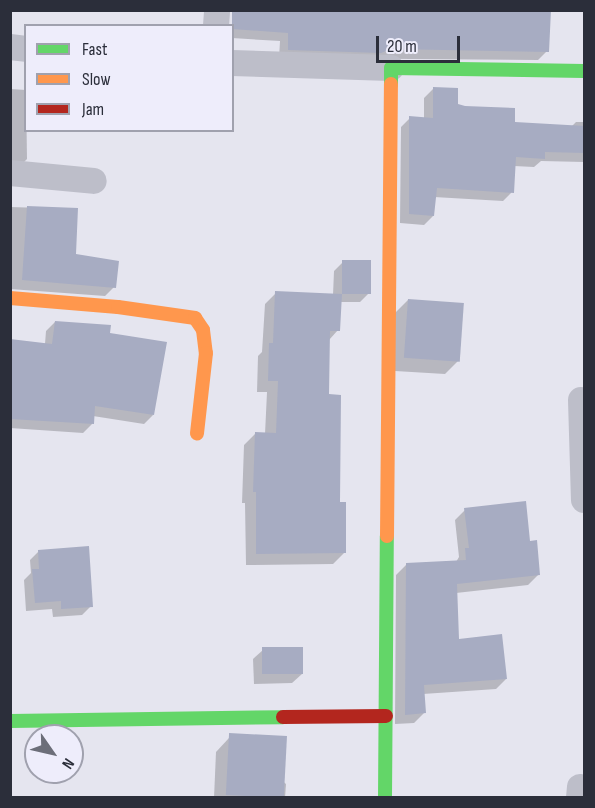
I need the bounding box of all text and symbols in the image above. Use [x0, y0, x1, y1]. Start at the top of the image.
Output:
legend [24, 24, 234, 132]
scale bar [379, 24, 463, 62]
text: 20 m [387, 36, 417, 57]
text: Fast [82, 39, 107, 60]
text: Slow [82, 69, 111, 90]
text: Jam [82, 99, 104, 120]
north arrow [24, 724, 84, 784]
text: N [57, 754, 78, 772]

